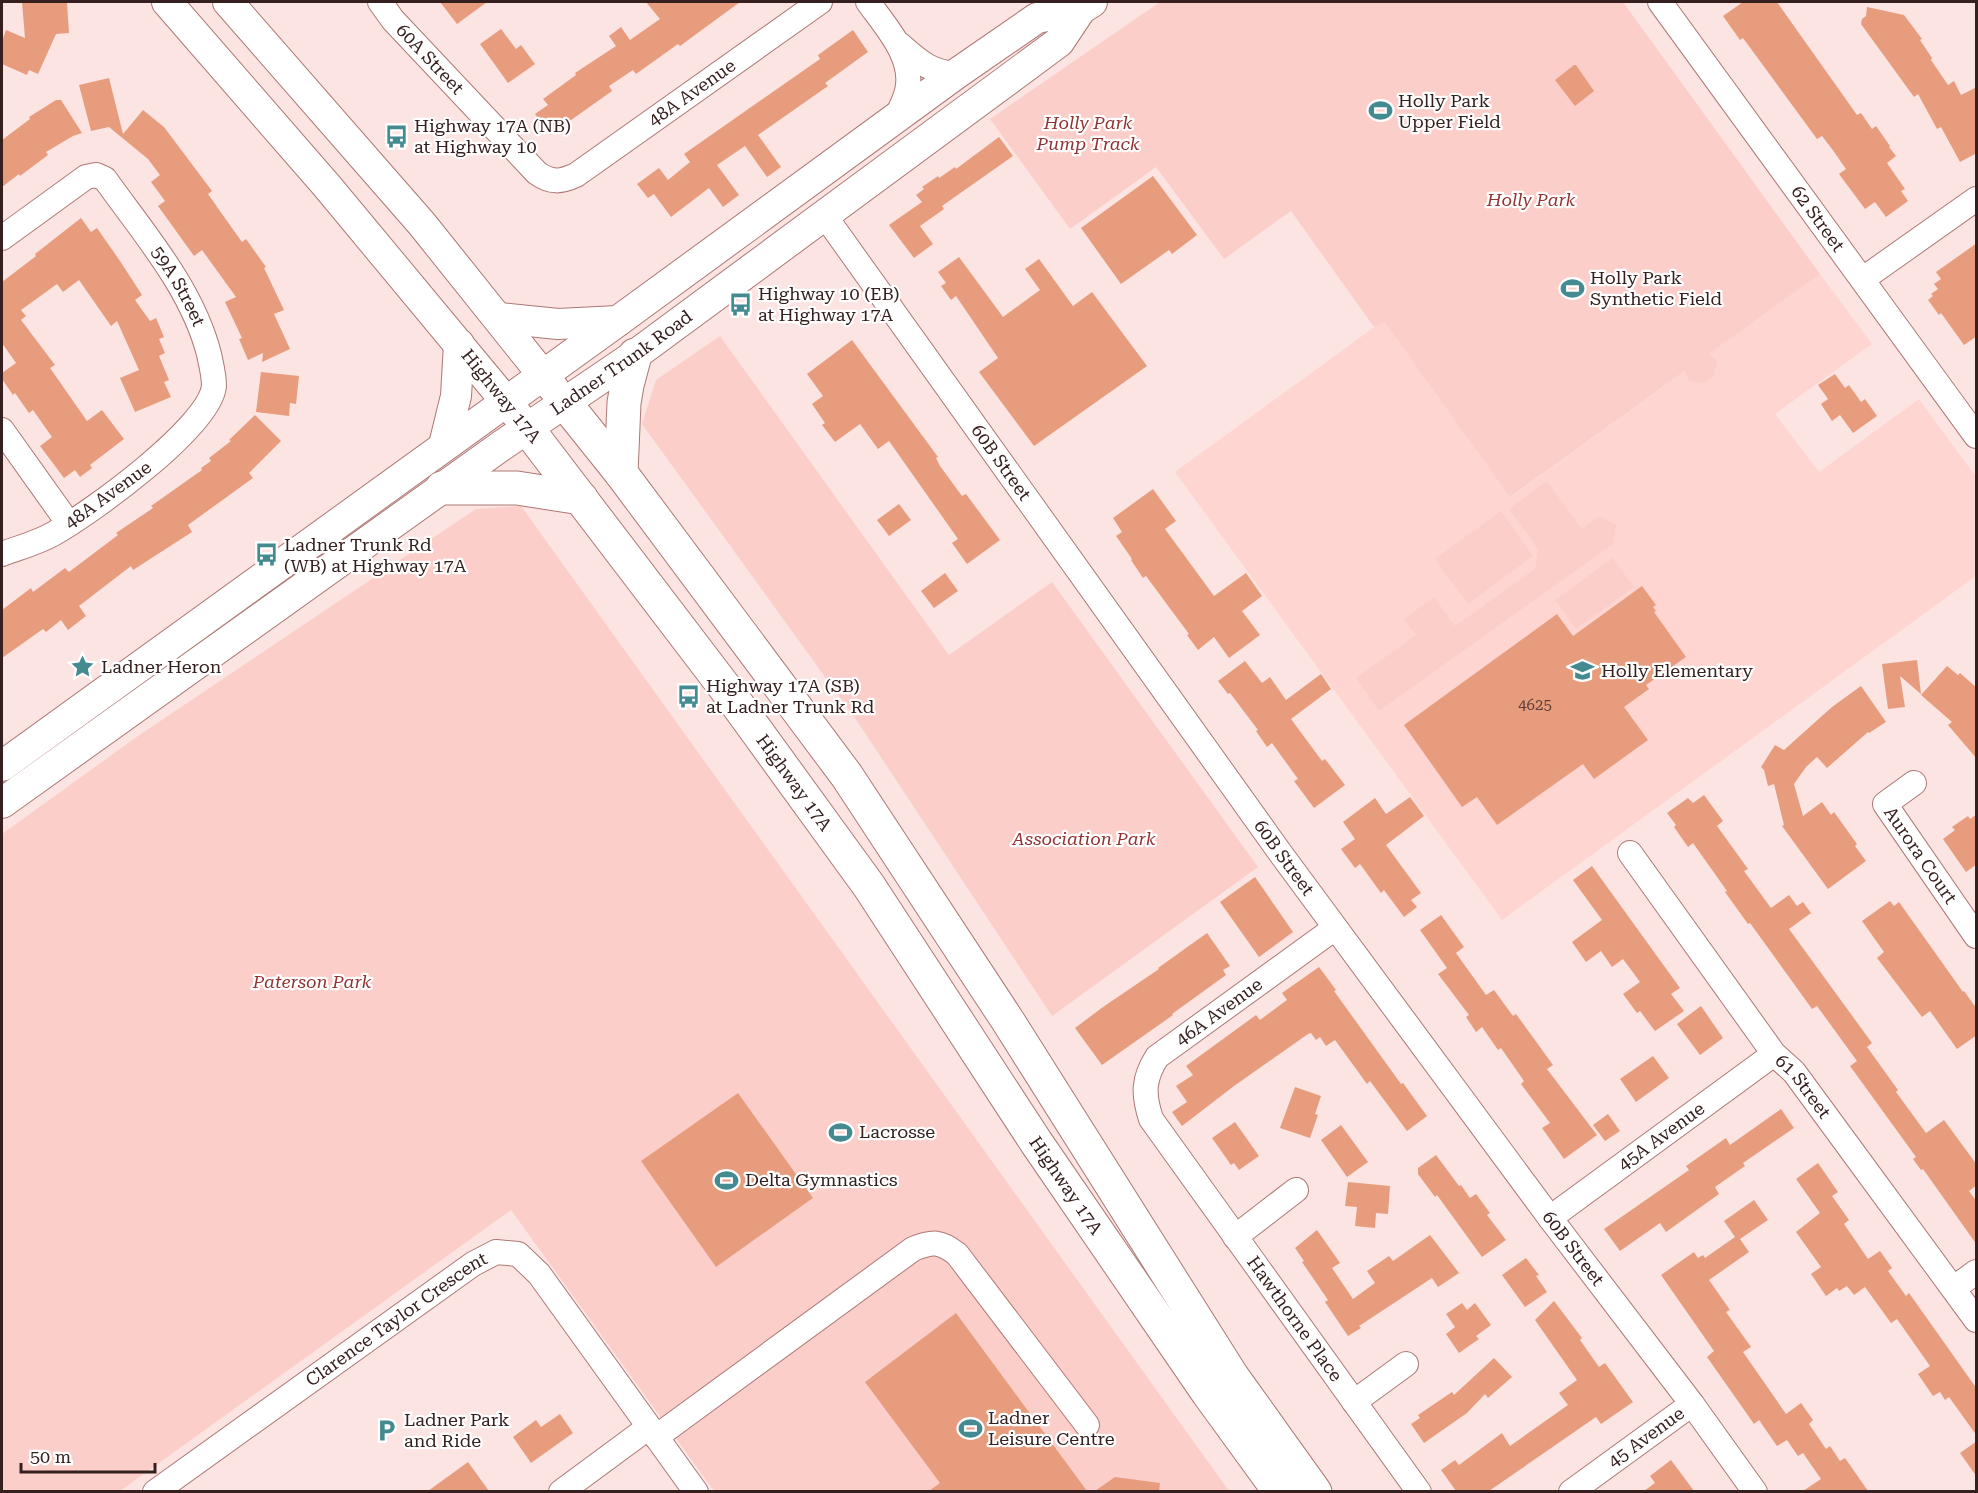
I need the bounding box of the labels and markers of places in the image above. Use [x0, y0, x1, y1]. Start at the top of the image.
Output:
place label: Holly Park Upper Field [1398, 90, 1501, 132]
sports icon: Holly Park Upper Field [1367, 98, 1393, 124]
place label: Highway 17A (NB) at Highway 10 [414, 115, 571, 157]
bus stop icon: Highway 17A (NB) at Highway 10 [383, 123, 409, 149]
place label: Holly Park Synthetic Field [1590, 267, 1722, 309]
sports icon: Holly Park Synthetic Field [1559, 275, 1585, 301]
place label: Highway 10 (EB) at Highway 17A [758, 283, 899, 325]
bus stop icon: Highway 10 (EB) at Highway 17A [727, 291, 753, 317]
place label: Ladner Trunk Rd (WB) at Highway 17A [284, 534, 467, 576]
bus stop icon: Ladner Trunk Rd (WB) at Highway 17A [253, 542, 279, 568]
place icon: Ladner Heron [70, 654, 96, 680]
place label: Ladner Heron [101, 656, 222, 677]
school or university icon: Holly Elementary [1570, 658, 1596, 684]
place label: Holly Elementary [1601, 660, 1753, 681]
place label: Highway 17A (SB) at Ladner Trunk Rd [706, 675, 875, 717]
bus stop icon: Highway 17A (SB) at Ladner Trunk Rd [675, 683, 701, 709]
sports icon: Lacrosse [828, 1119, 854, 1145]
place label: Lacrosse [859, 1121, 935, 1142]
sports icon: Delta Gymnastics [714, 1167, 740, 1193]
place label: Delta Gymnastics [745, 1169, 898, 1190]
place label: Ladner Leisure Centre [988, 1407, 1115, 1449]
place label: Ladner Park and Ride [404, 1409, 510, 1451]
sports icon: Ladner Leisure Centre [957, 1415, 983, 1441]
parking icon: Ladner Park and Ride [373, 1417, 399, 1443]

